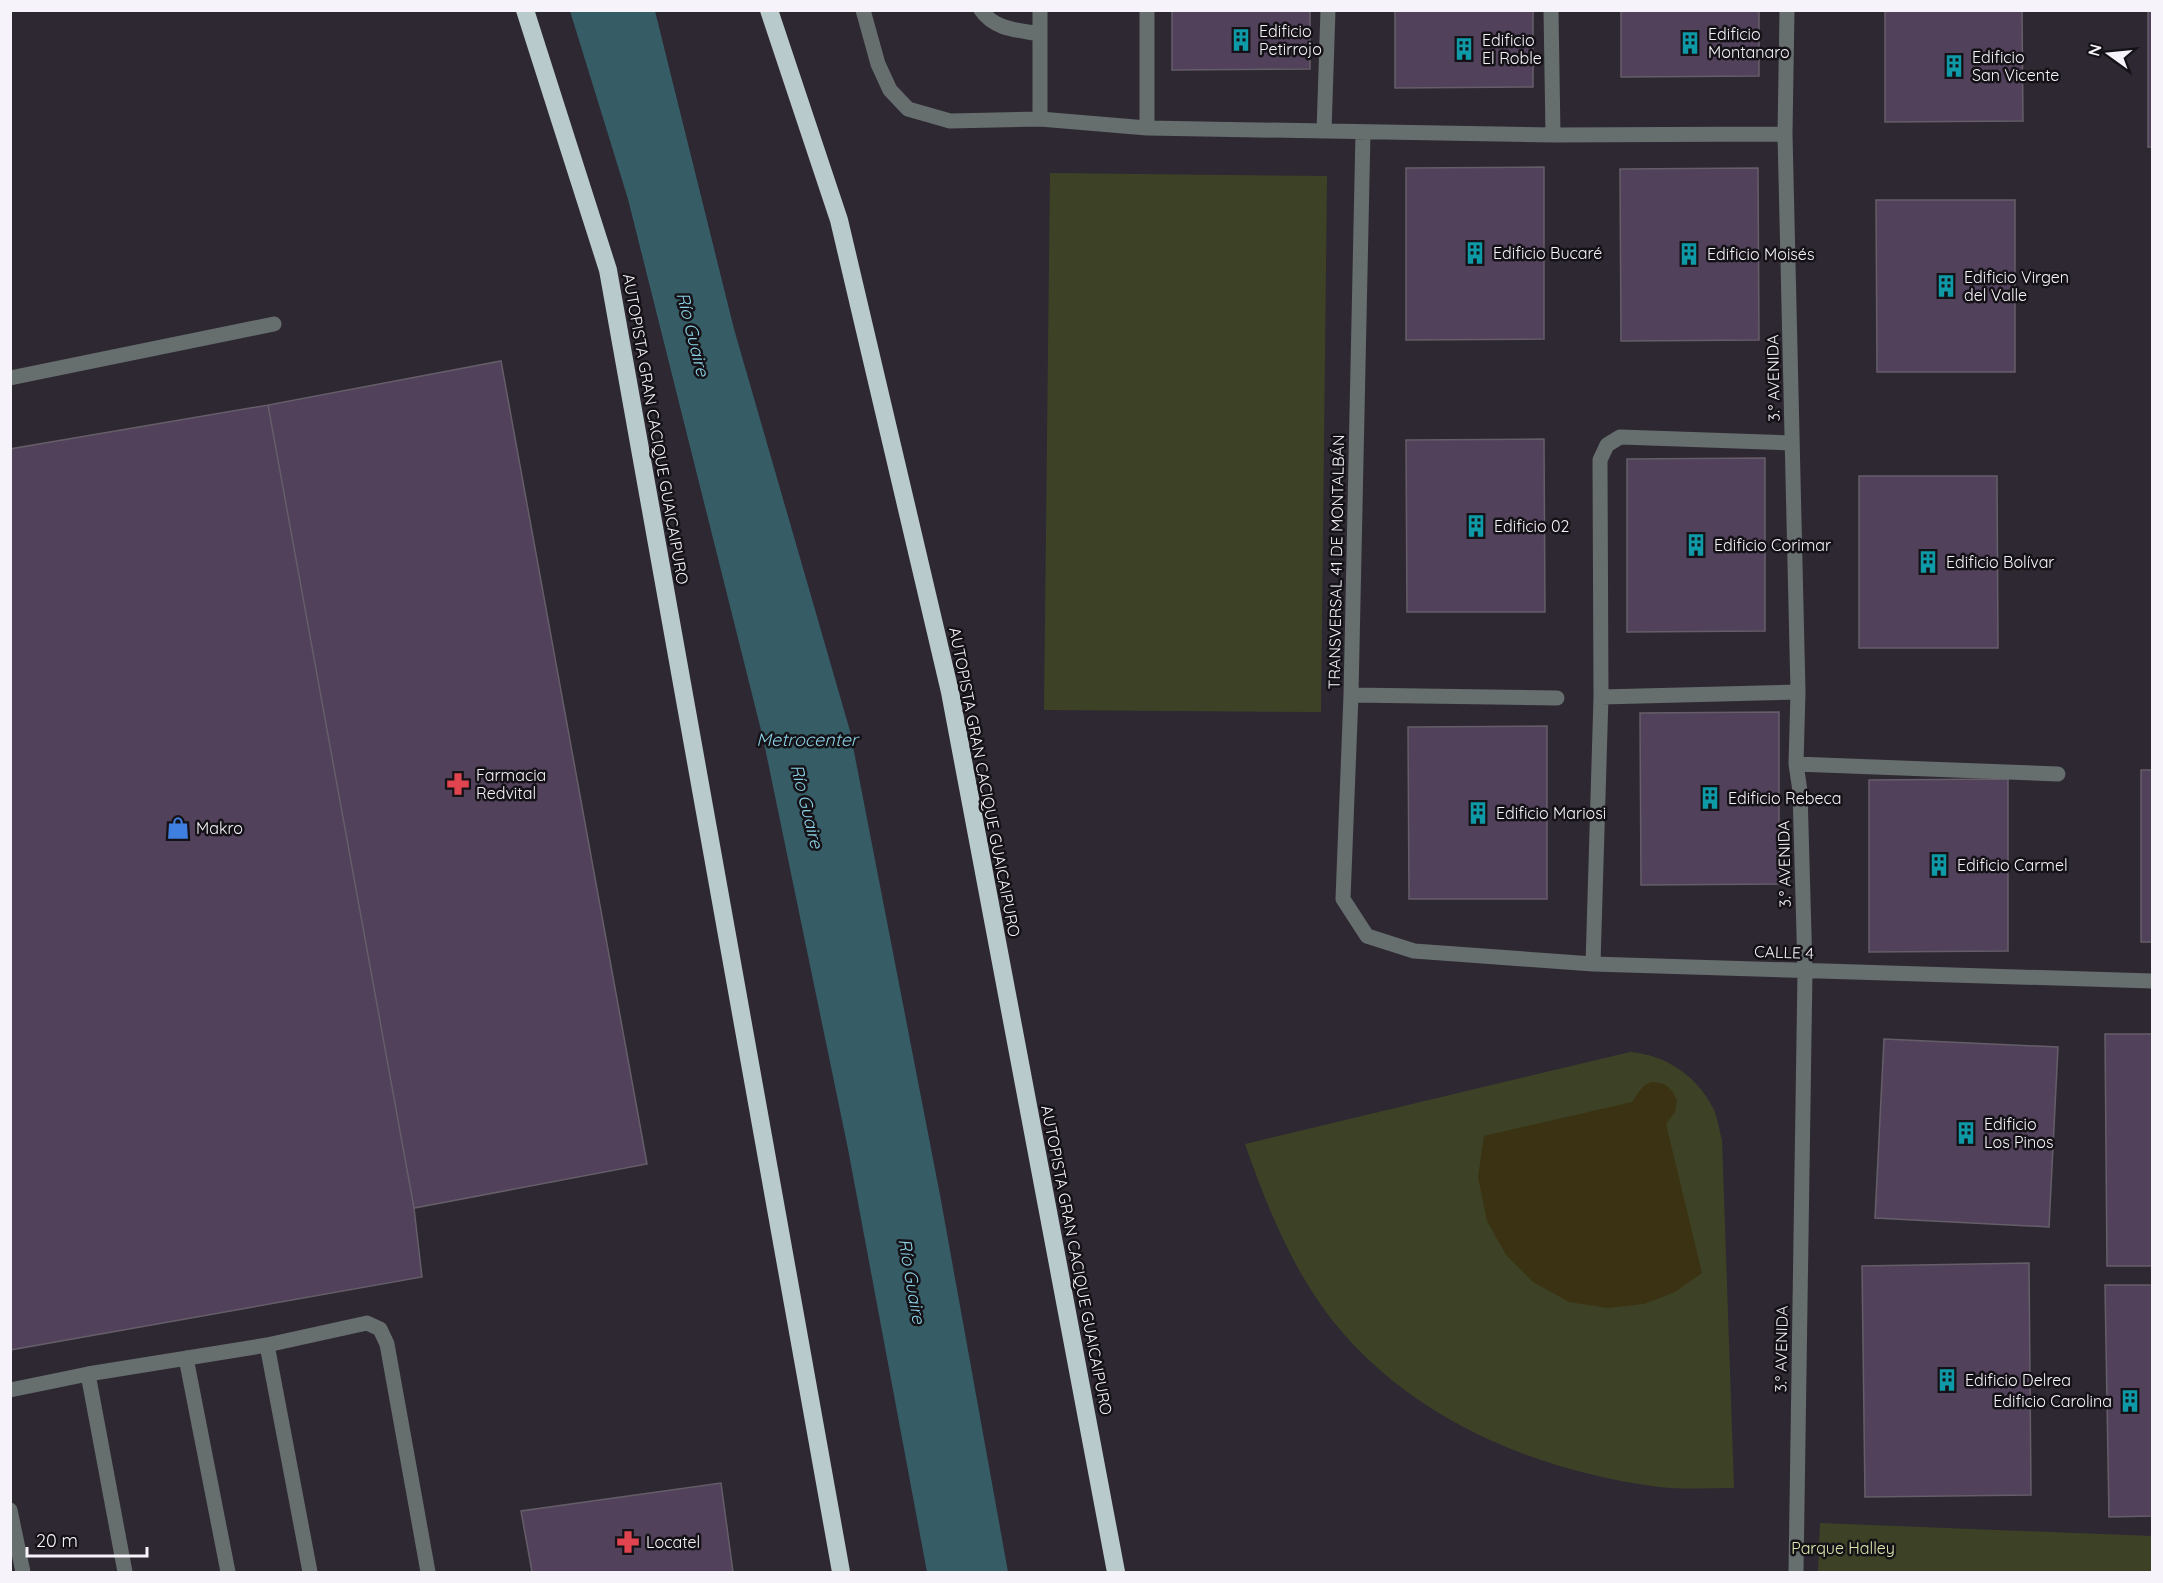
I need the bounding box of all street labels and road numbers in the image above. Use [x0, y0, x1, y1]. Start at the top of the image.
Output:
street label: AUTOPISTA GRAN CACIQUE GUAICAIPURO [619, 272, 693, 586]
street label: 3.° AVENIDA [1762, 334, 1784, 422]
street label: TRANSVERSAL 41 DE MONTALBÁN [1324, 434, 1348, 690]
street label: AUTOPISTA GRAN CACIQUE GUAICAIPURO [945, 625, 1025, 939]
street label: 3.° AVENIDA [1773, 820, 1795, 908]
street label: CALLE 4 [1754, 941, 1814, 963]
street label: AUTOPISTA GRAN CACIQUE GUAICAIPURO [1037, 1103, 1117, 1417]
street label: 3.° AVENIDA [1770, 1305, 1792, 1393]

